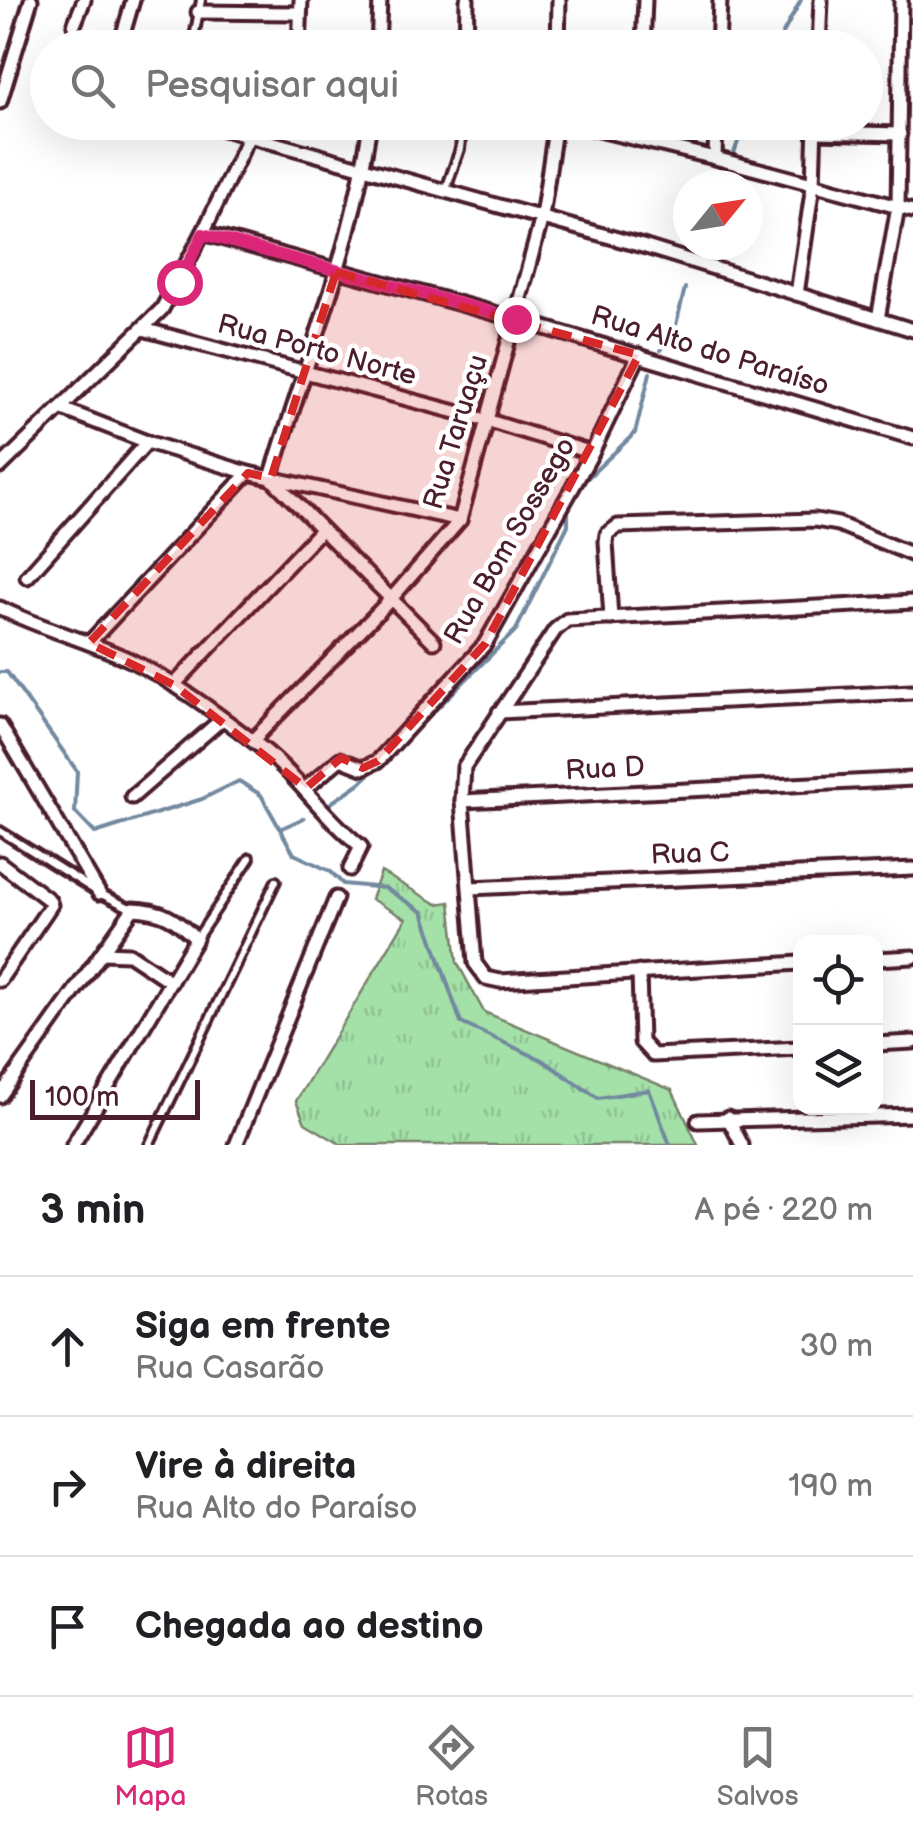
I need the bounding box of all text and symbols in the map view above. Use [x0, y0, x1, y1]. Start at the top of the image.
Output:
search box [30, 30, 883, 140]
icon: search [65, 58, 120, 113]
text: Pesquisar aqui [145, 63, 399, 108]
north arrow [673, 170, 763, 260]
route start [157, 260, 203, 306]
route end [494, 297, 540, 343]
street label: Rua Alto do Paraíso [587, 299, 833, 403]
street label: Rua Porto Norte [214, 308, 420, 392]
street label: Rua Taruaçu [417, 351, 495, 513]
street label: Rua Bom Sossego [437, 432, 583, 650]
street label: Rua D [565, 750, 645, 788]
street label: Rua C [650, 836, 730, 872]
map controls [793, 935, 883, 1115]
button: locate [793, 935, 883, 1025]
button: layers [793, 1025, 883, 1115]
scale bar [30, 1075, 200, 1120]
text: 100 m [45, 1081, 119, 1114]
text: 3 min [40, 1185, 145, 1236]
text: A pé · 220 m [694, 1191, 873, 1230]
text: Siga em frente [135, 1304, 391, 1349]
icon: ahead [40, 1319, 95, 1374]
text: 30 m [799, 1327, 873, 1366]
text: Rua Casarão [135, 1349, 325, 1388]
text: Vire à direita [135, 1444, 357, 1489]
icon: right [40, 1459, 95, 1514]
text: 190 m [788, 1467, 873, 1506]
text: Rua Alto do Paraíso [135, 1489, 417, 1528]
icon: arrive [40, 1599, 95, 1654]
text: Chegada ao destino [135, 1604, 484, 1649]
tab: Mapa [114, 1720, 186, 1813]
tab: Rotas [415, 1720, 488, 1813]
tab: Salvos [717, 1720, 799, 1813]

